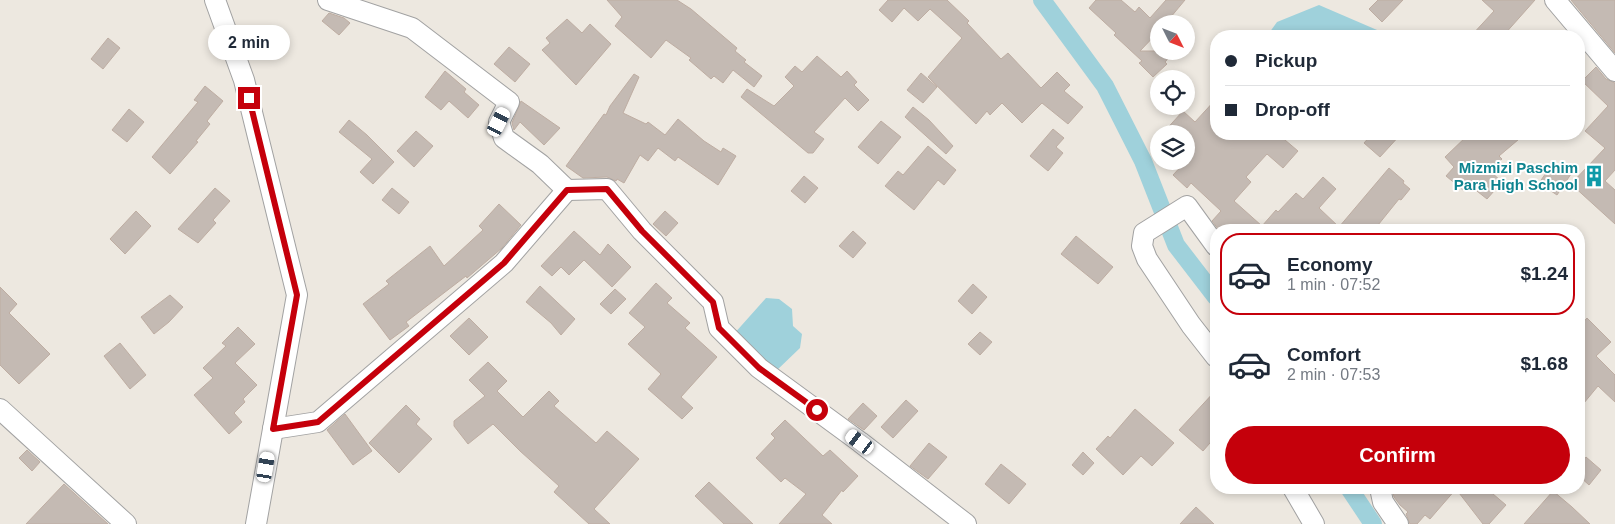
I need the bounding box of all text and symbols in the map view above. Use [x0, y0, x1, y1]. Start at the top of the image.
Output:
north arrow [1150, 15, 1195, 60]
map controls [1150, 15, 1195, 170]
callout: 2 min [208, 26, 290, 61]
text: 2 min [228, 34, 270, 51]
text: Pickup [1255, 50, 1317, 71]
button: locate [1150, 70, 1195, 115]
route end [238, 87, 260, 109]
text: Drop-off [1255, 99, 1330, 120]
car [485, 105, 512, 139]
button: layers [1150, 125, 1195, 170]
place label: Mizmizi Paschim Para High School [1454, 159, 1578, 193]
building icon: Mizmizi Paschim Para High School [1581, 163, 1607, 189]
icon: car [1227, 252, 1272, 297]
text: Economy [1287, 254, 1373, 275]
text: $1.24 [1520, 263, 1568, 284]
text: 1 min · 07:52 [1287, 276, 1380, 293]
icon: car [1227, 342, 1272, 387]
text: Comfort [1287, 344, 1361, 365]
text: $1.68 [1520, 353, 1568, 374]
text: 2 min · 07:53 [1287, 366, 1380, 383]
route start [806, 399, 828, 421]
button: Confirm [1225, 426, 1570, 484]
car [843, 427, 876, 457]
car [256, 451, 275, 483]

